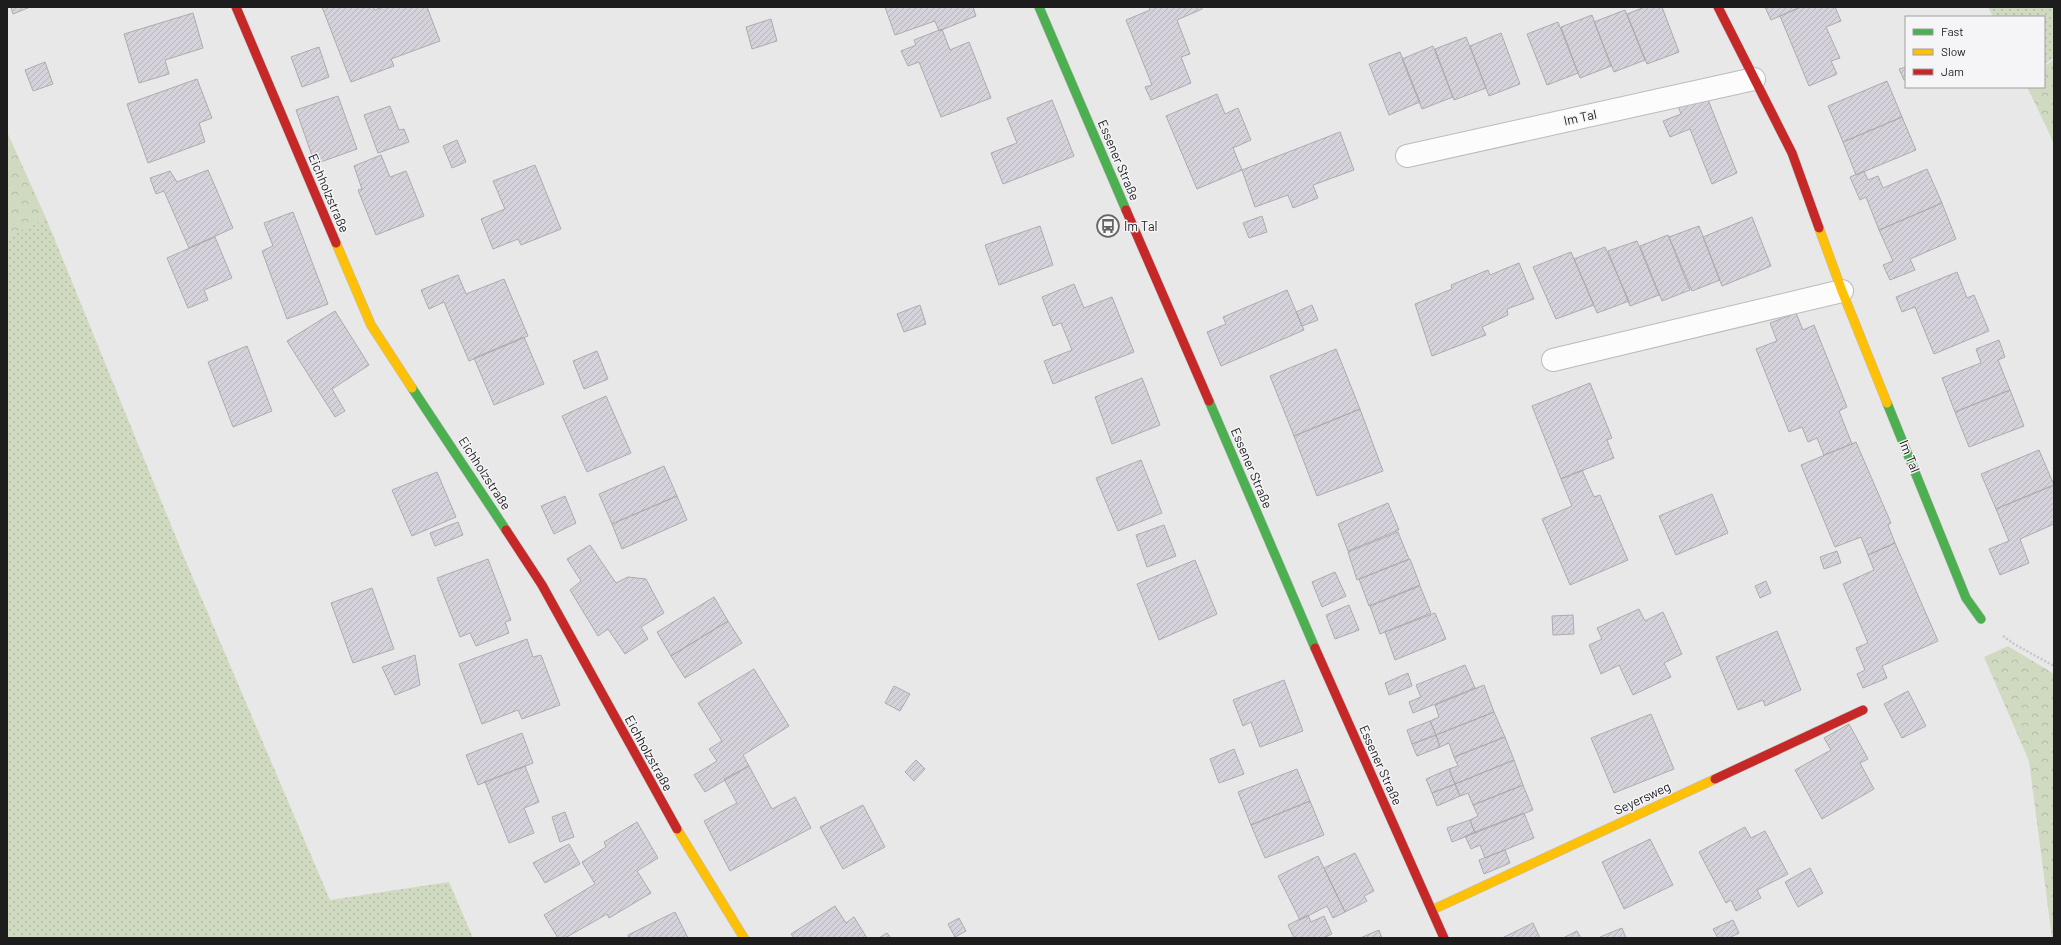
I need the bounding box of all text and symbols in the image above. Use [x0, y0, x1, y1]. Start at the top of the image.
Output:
legend [1905, 16, 2045, 88]
text: Fast [1941, 24, 1964, 38]
text: Slow [1941, 44, 1966, 58]
text: Jam [1941, 64, 1964, 78]
street label: Im Tal [1562, 106, 1598, 128]
street label: Essener Straße [1095, 117, 1143, 203]
street label: Eichholzstraße [305, 151, 353, 235]
bus stop icon: Im Tal [1095, 213, 1121, 239]
place label: Im Tal [1124, 218, 1158, 234]
street label: Essener Straße [1228, 425, 1276, 511]
street label: Eichholzstraße [455, 433, 515, 513]
street label: Im Tal [1896, 437, 1924, 475]
street label: Eichholzstraße [622, 712, 676, 794]
street label: Essener Straße [1356, 722, 1406, 808]
street label: Seyersweg [1611, 778, 1673, 818]

